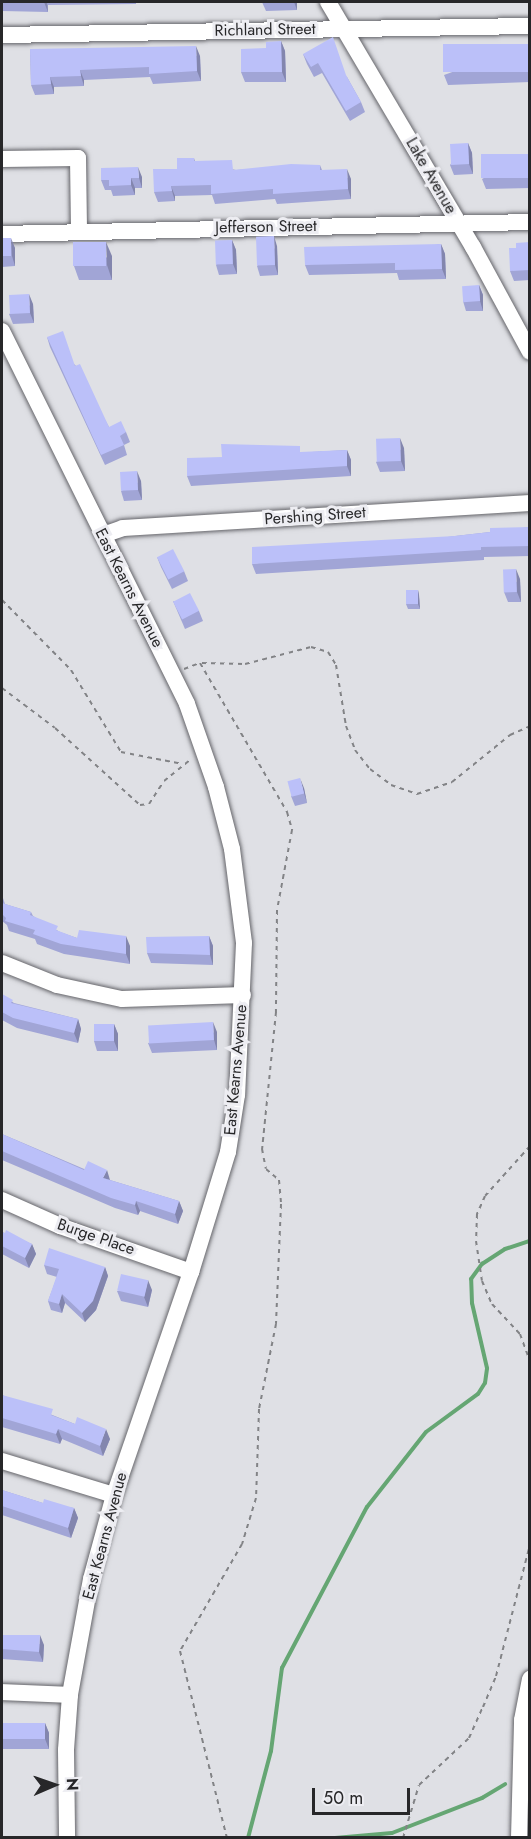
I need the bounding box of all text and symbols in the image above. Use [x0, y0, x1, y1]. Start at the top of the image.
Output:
street label: Richland Street [214, 20, 316, 40]
street label: Lake Avenue [402, 135, 460, 217]
street label: Jefferson Street [215, 217, 317, 237]
street label: Pershing Street [264, 503, 366, 529]
street label: East Kearns Avenue [91, 525, 167, 651]
street label: East Kearns Avenue [221, 1004, 251, 1136]
street label: Burge Place [55, 1215, 137, 1259]
street label: East Kearns Avenue [79, 1470, 131, 1602]
north arrow [24, 1755, 84, 1815]
scale bar [315, 1776, 412, 1814]
text: N [61, 1778, 84, 1791]
text: 50 m [323, 1785, 363, 1811]

